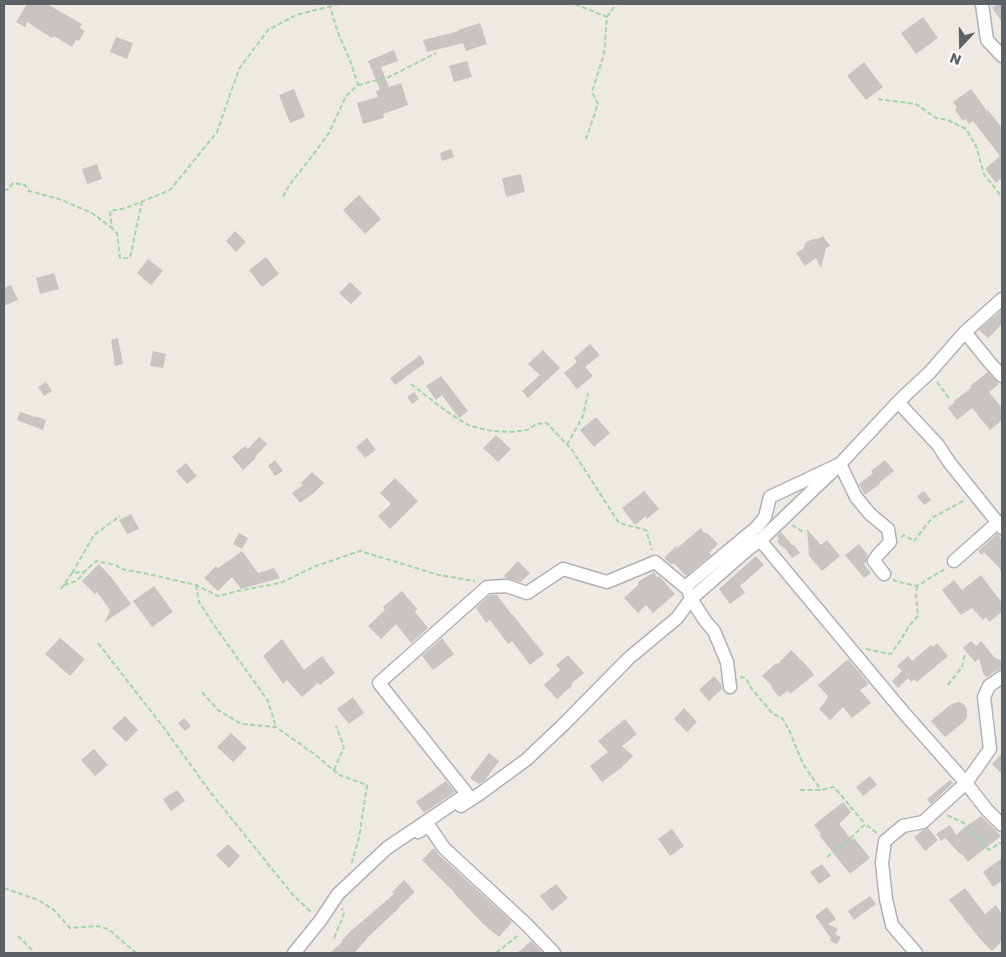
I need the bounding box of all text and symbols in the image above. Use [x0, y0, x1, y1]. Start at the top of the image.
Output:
north arrow [936, 20, 986, 70]
text: N [947, 48, 964, 70]

